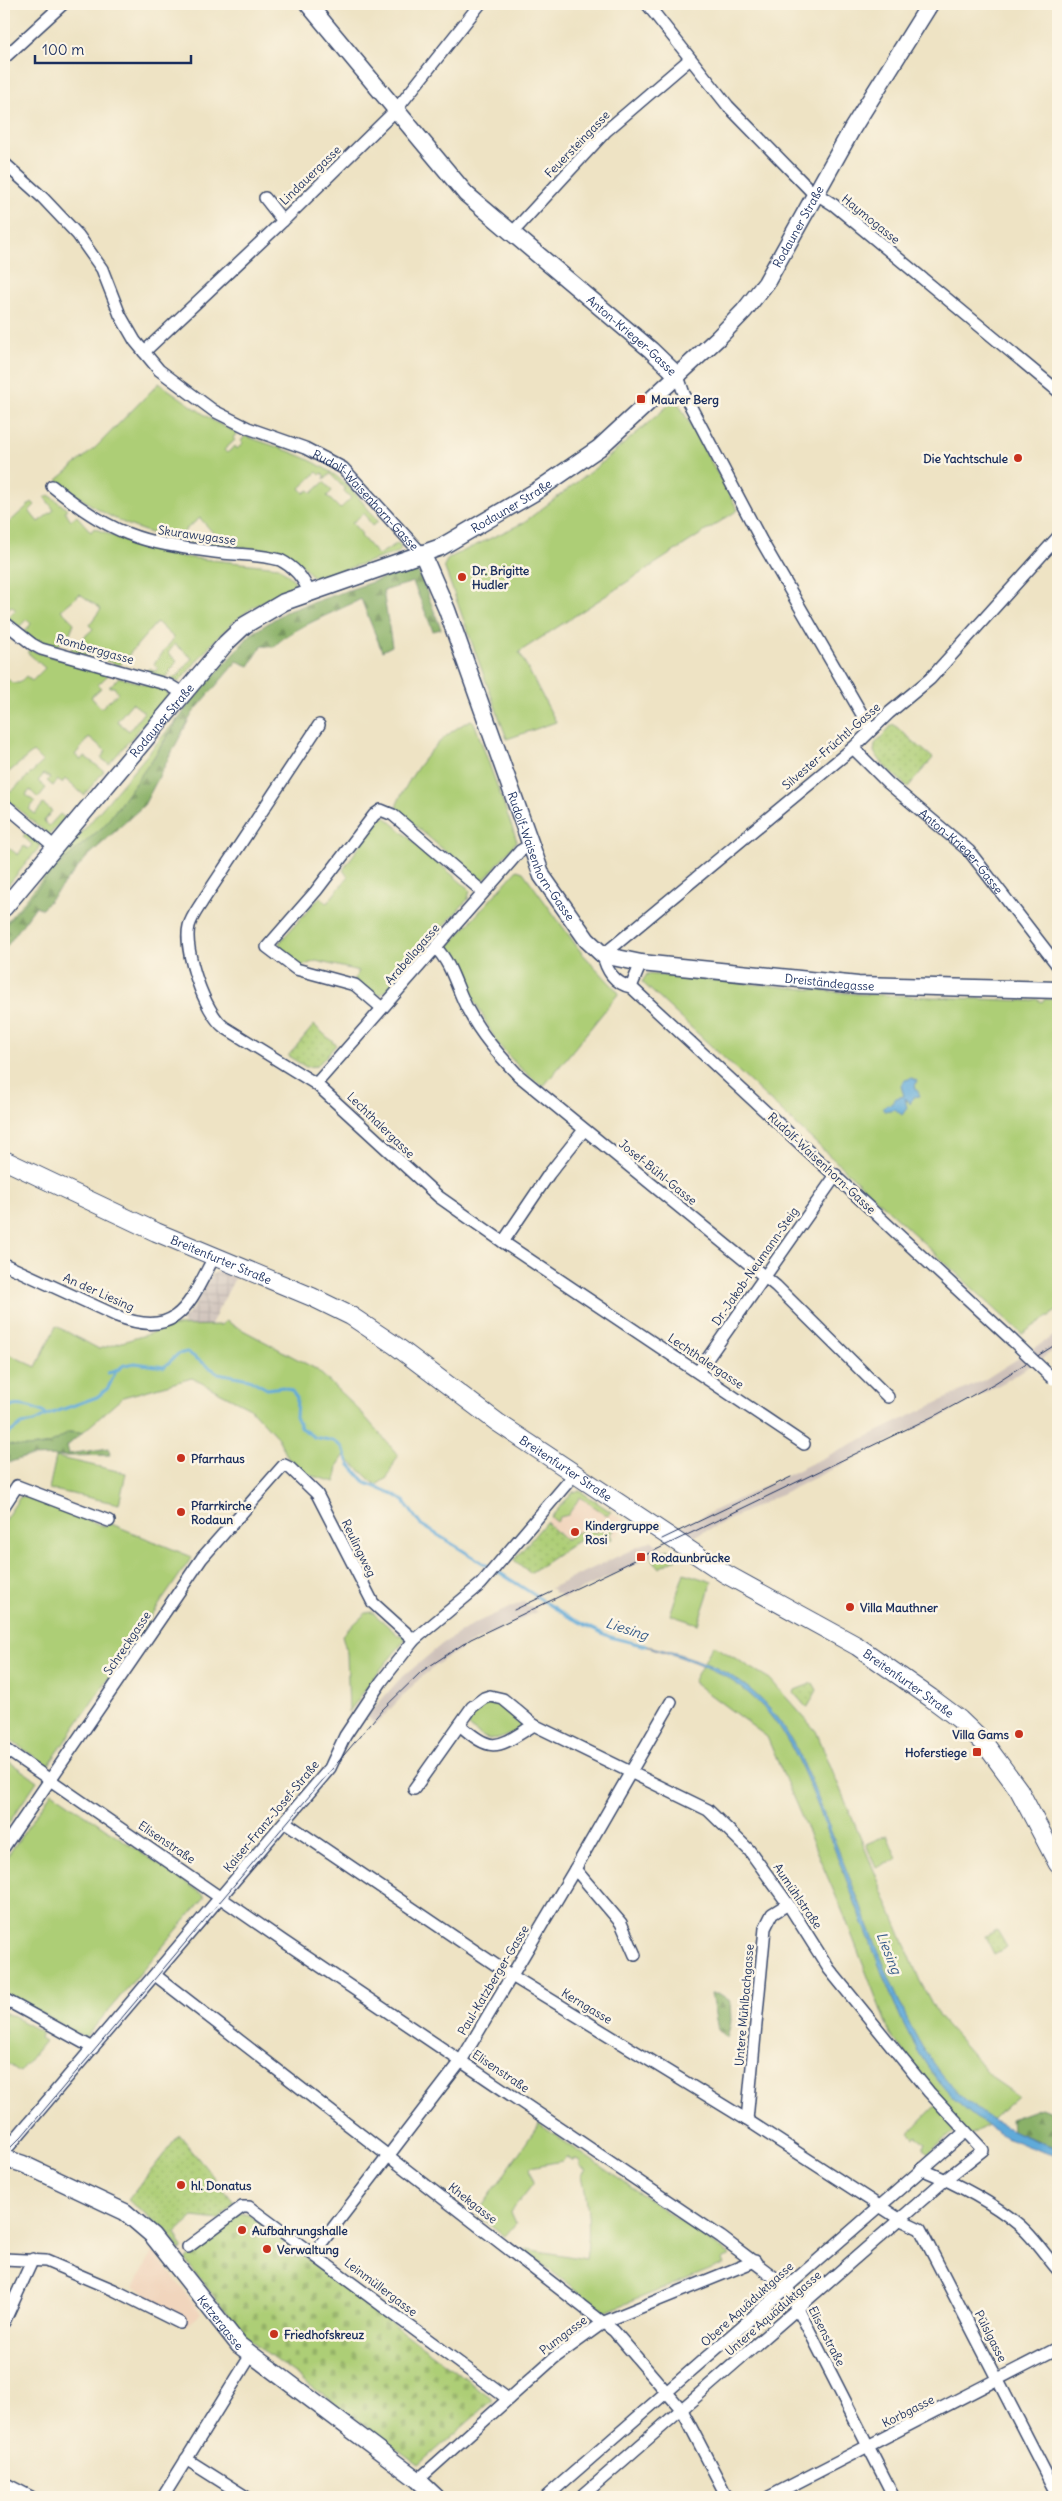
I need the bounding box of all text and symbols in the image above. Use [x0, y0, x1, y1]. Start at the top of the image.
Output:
scale bar [35, 32, 191, 64]
text: 100 m [42, 40, 84, 59]
street label: Feuersteingasse [541, 107, 613, 181]
street label: Lindauergasse [276, 142, 344, 208]
street label: Rodauner Straße [769, 183, 826, 270]
street label: Haymogasse [839, 191, 903, 247]
street label: Anton-Krieger-Gasse [584, 292, 680, 378]
place label: Maurer Berg [651, 392, 719, 408]
marker: Maurer Berg [635, 393, 647, 405]
street label: Rudolf-Waisenhorn-Gasse [310, 446, 422, 553]
place label: Die Yachtschule [923, 451, 1009, 466]
marker: Die Yachtschule [1012, 452, 1024, 464]
street label: Rodauner Straße [468, 475, 554, 535]
street label: Skurawygasse [157, 522, 237, 548]
place label: Dr. Brigitte Hudler [472, 563, 530, 592]
marker: Dr. Brigitte Hudler [456, 571, 468, 583]
street label: Romberggasse [54, 631, 136, 667]
street label: Rodauner Straße [126, 680, 196, 760]
street label: Silvester-Früchtl-Gasse [779, 699, 883, 793]
street label: Rudolf-Waisenhorn-Gasse [505, 789, 578, 923]
street label: Anton-Krieger-Gasse [916, 805, 1007, 897]
street label: Arabellagasse [382, 921, 442, 987]
street label: Dreiständegasse [784, 970, 875, 993]
street label: Lechthalergasse [344, 1089, 418, 1161]
street label: Rudolf-Waisenhorn-Gasse [765, 1109, 879, 1217]
street label: Josef-Bühl-Gasse [616, 1136, 700, 1208]
street label: Dr.-Jakob-Neumann-Steig [708, 1204, 802, 1328]
street label: Breitenfurter Straße [169, 1232, 274, 1287]
street label: An der Liesing [61, 1270, 137, 1314]
street label: Lechthalergasse [665, 1330, 747, 1392]
street label: Breitenfurter Straße [517, 1432, 615, 1504]
place label: Pfarrhaus [191, 1451, 245, 1466]
marker: Pfarrhaus [175, 1452, 187, 1464]
place label: Pfarrkirche Rodaun [191, 1498, 252, 1527]
marker: Pfarrkirche Rodaun [175, 1506, 187, 1518]
street label: Reulingweg [339, 1517, 379, 1579]
place label: Kindergruppe Rosi [585, 1518, 660, 1547]
marker: Kindergruppe Rosi [569, 1526, 581, 1538]
place label: Rodaunbrücke [651, 1550, 731, 1565]
marker: Rodaunbrücke [635, 1551, 647, 1563]
place label: Villa Mauthner [860, 1600, 938, 1615]
marker: Villa Mauthner [844, 1601, 856, 1613]
street label: Schreckgasse [100, 1608, 154, 1678]
water label: Liesing [603, 1614, 652, 1645]
street label: Breitenfurter Straße [861, 1645, 957, 1720]
place label: Villa Gams [952, 1727, 1010, 1742]
marker: Villa Gams [1013, 1728, 1025, 1740]
place label: Hoferstiege [905, 1745, 968, 1761]
marker: Hoferstiege [971, 1746, 983, 1758]
street label: Kaiser-Franz-Josef-Straße [220, 1757, 322, 1875]
street label: Elisenstraße [136, 1817, 198, 1867]
street label: Aumühlstraße [771, 1860, 825, 1932]
street label: Paul-Katzberger-Gasse [454, 1922, 532, 2038]
water label: Liesing [872, 1929, 906, 1978]
street label: Untere Mühlbachgasse [731, 1943, 757, 2067]
street label: Kerngasse [559, 1985, 615, 2027]
street label: Elisenstraße [470, 2046, 532, 2096]
place label: hl. Donatus [191, 2178, 252, 2193]
marker: hl. Donatus [175, 2179, 187, 2191]
street label: Khekgasse [446, 2179, 500, 2227]
place label: Aufbahrungshalle [252, 2223, 348, 2239]
marker: Aufbahrungshalle [236, 2224, 248, 2236]
place label: Verwaltung [277, 2242, 339, 2258]
marker: Verwaltung [261, 2243, 273, 2255]
street label: Leinmüllergasse [342, 2255, 420, 2319]
street label: Obere Aquäduktgasse [698, 2258, 796, 2350]
street label: Untere Aquäduktgasse [722, 2267, 824, 2359]
street label: Ketzergasse [195, 2292, 246, 2353]
street label: Elisenstraße [805, 2303, 849, 2369]
street label: Pülslgasse [972, 2308, 1010, 2364]
street label: Pumgasse [536, 2312, 590, 2358]
place label: Friedhofskreuz [284, 2327, 365, 2342]
marker: Friedhofskreuz [268, 2328, 280, 2340]
street label: Korbgasse [879, 2391, 937, 2431]

